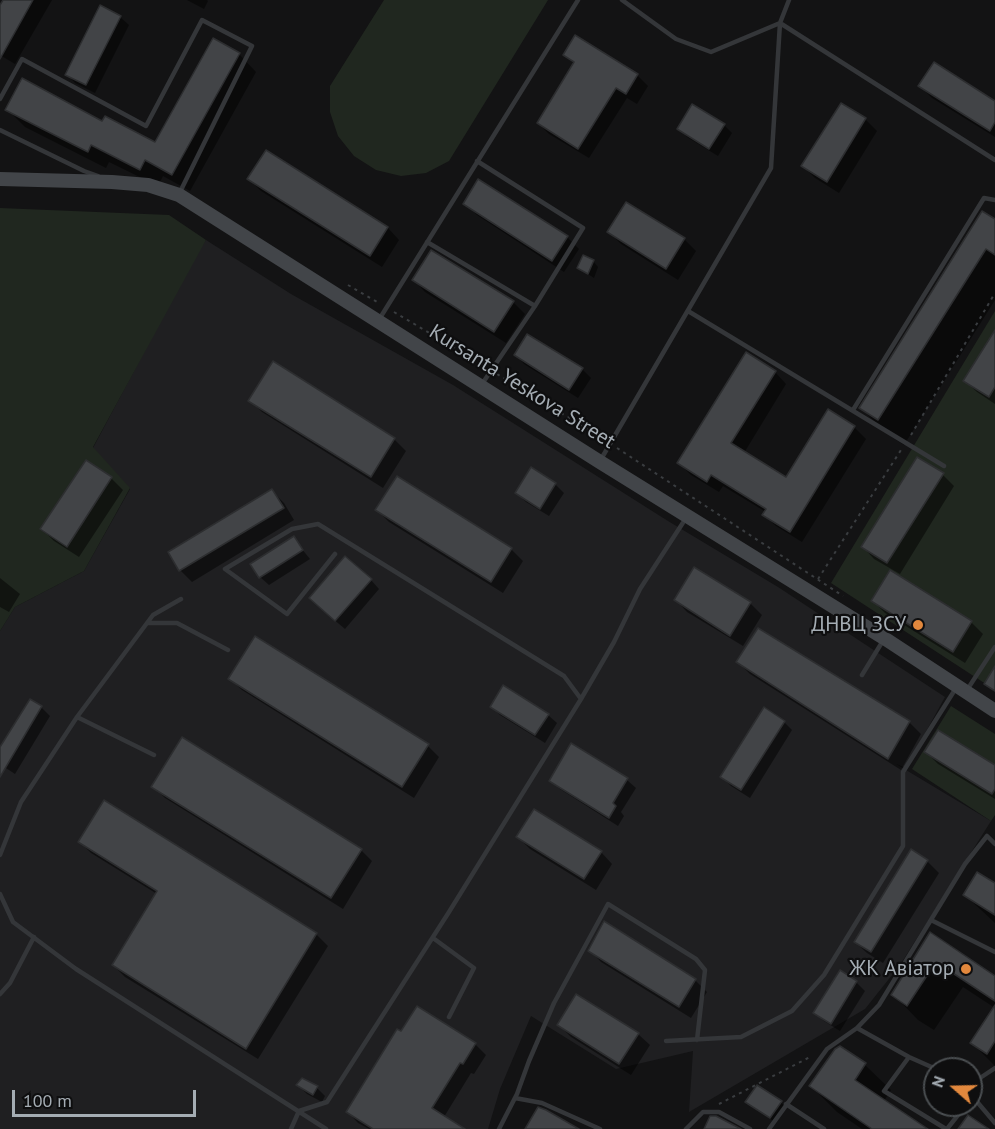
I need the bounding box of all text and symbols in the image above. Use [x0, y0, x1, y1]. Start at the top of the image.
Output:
street label: Kursanta Yeskova Street [424, 319, 620, 455]
place label: ДНВЦ ЗСУ [811, 612, 906, 638]
marker: ДНВЦ ЗСУ [911, 618, 925, 632]
place label: ЖК Авіатор [849, 956, 954, 982]
marker: ЖК Авіатор [959, 962, 973, 976]
north arrow [923, 1057, 983, 1117]
text: N [927, 1073, 949, 1090]
scale bar [15, 1078, 200, 1116]
text: 100 m [23, 1089, 72, 1112]

